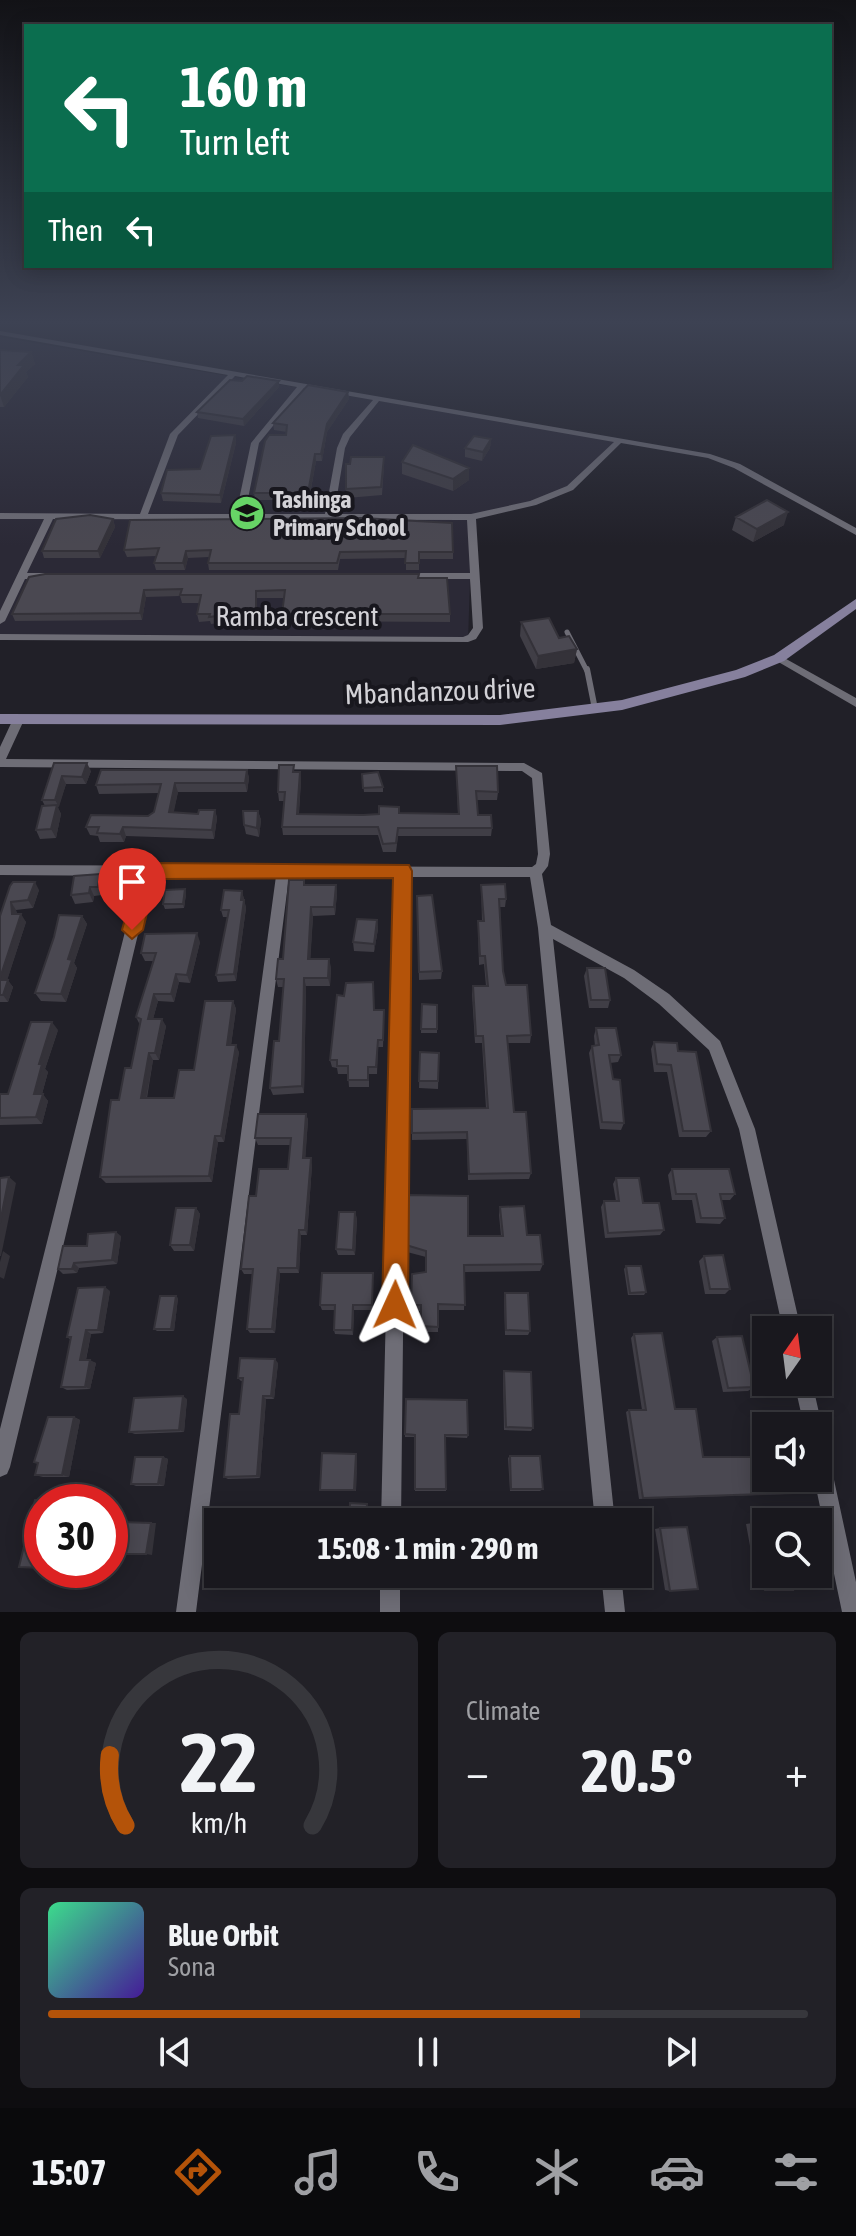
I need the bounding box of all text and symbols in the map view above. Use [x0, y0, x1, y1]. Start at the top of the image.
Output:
text: 160 m [180, 55, 307, 119]
icon: left [48, 56, 152, 160]
text: Turn left [180, 121, 290, 163]
icon: left [119, 208, 163, 252]
text: Then [48, 213, 103, 247]
place label: Tashinga Primary School [273, 486, 406, 541]
school or university icon: Tashinga Primary School [228, 494, 266, 532]
street label: Ramba crescent [215, 600, 379, 632]
street label: Mbandanzou drive [344, 672, 536, 710]
pin [98, 848, 166, 930]
icon: arrive [110, 860, 154, 904]
position arrow [353, 1263, 437, 1347]
north arrow [752, 1316, 832, 1396]
map controls [752, 1316, 832, 1588]
button: sound [752, 1412, 832, 1492]
speed limit sign: 30 [24, 1484, 128, 1588]
button: search [752, 1508, 832, 1588]
text: 15:08 · 1 min · 290 m [318, 1531, 538, 1565]
text: Climate [466, 1696, 540, 1726]
text: 22 [180, 1714, 258, 1810]
text: 20.5° [581, 1736, 693, 1805]
text: − [466, 1746, 489, 1796]
text: + [785, 1746, 808, 1796]
text: km/h [191, 1806, 247, 1839]
text: Blue Orbit [168, 1918, 279, 1952]
text: Sona [168, 1952, 216, 1982]
icon: previous [153, 2030, 197, 2074]
icon: pause [406, 2030, 450, 2074]
icon: next [659, 2030, 703, 2074]
icon: directions [170, 2144, 226, 2200]
icon: music [290, 2144, 346, 2200]
icon: phone [409, 2144, 465, 2200]
icon: climate [529, 2144, 585, 2200]
icon: car [649, 2144, 705, 2200]
icon: filters [768, 2144, 824, 2200]
text: 15:07 [32, 2151, 107, 2193]

